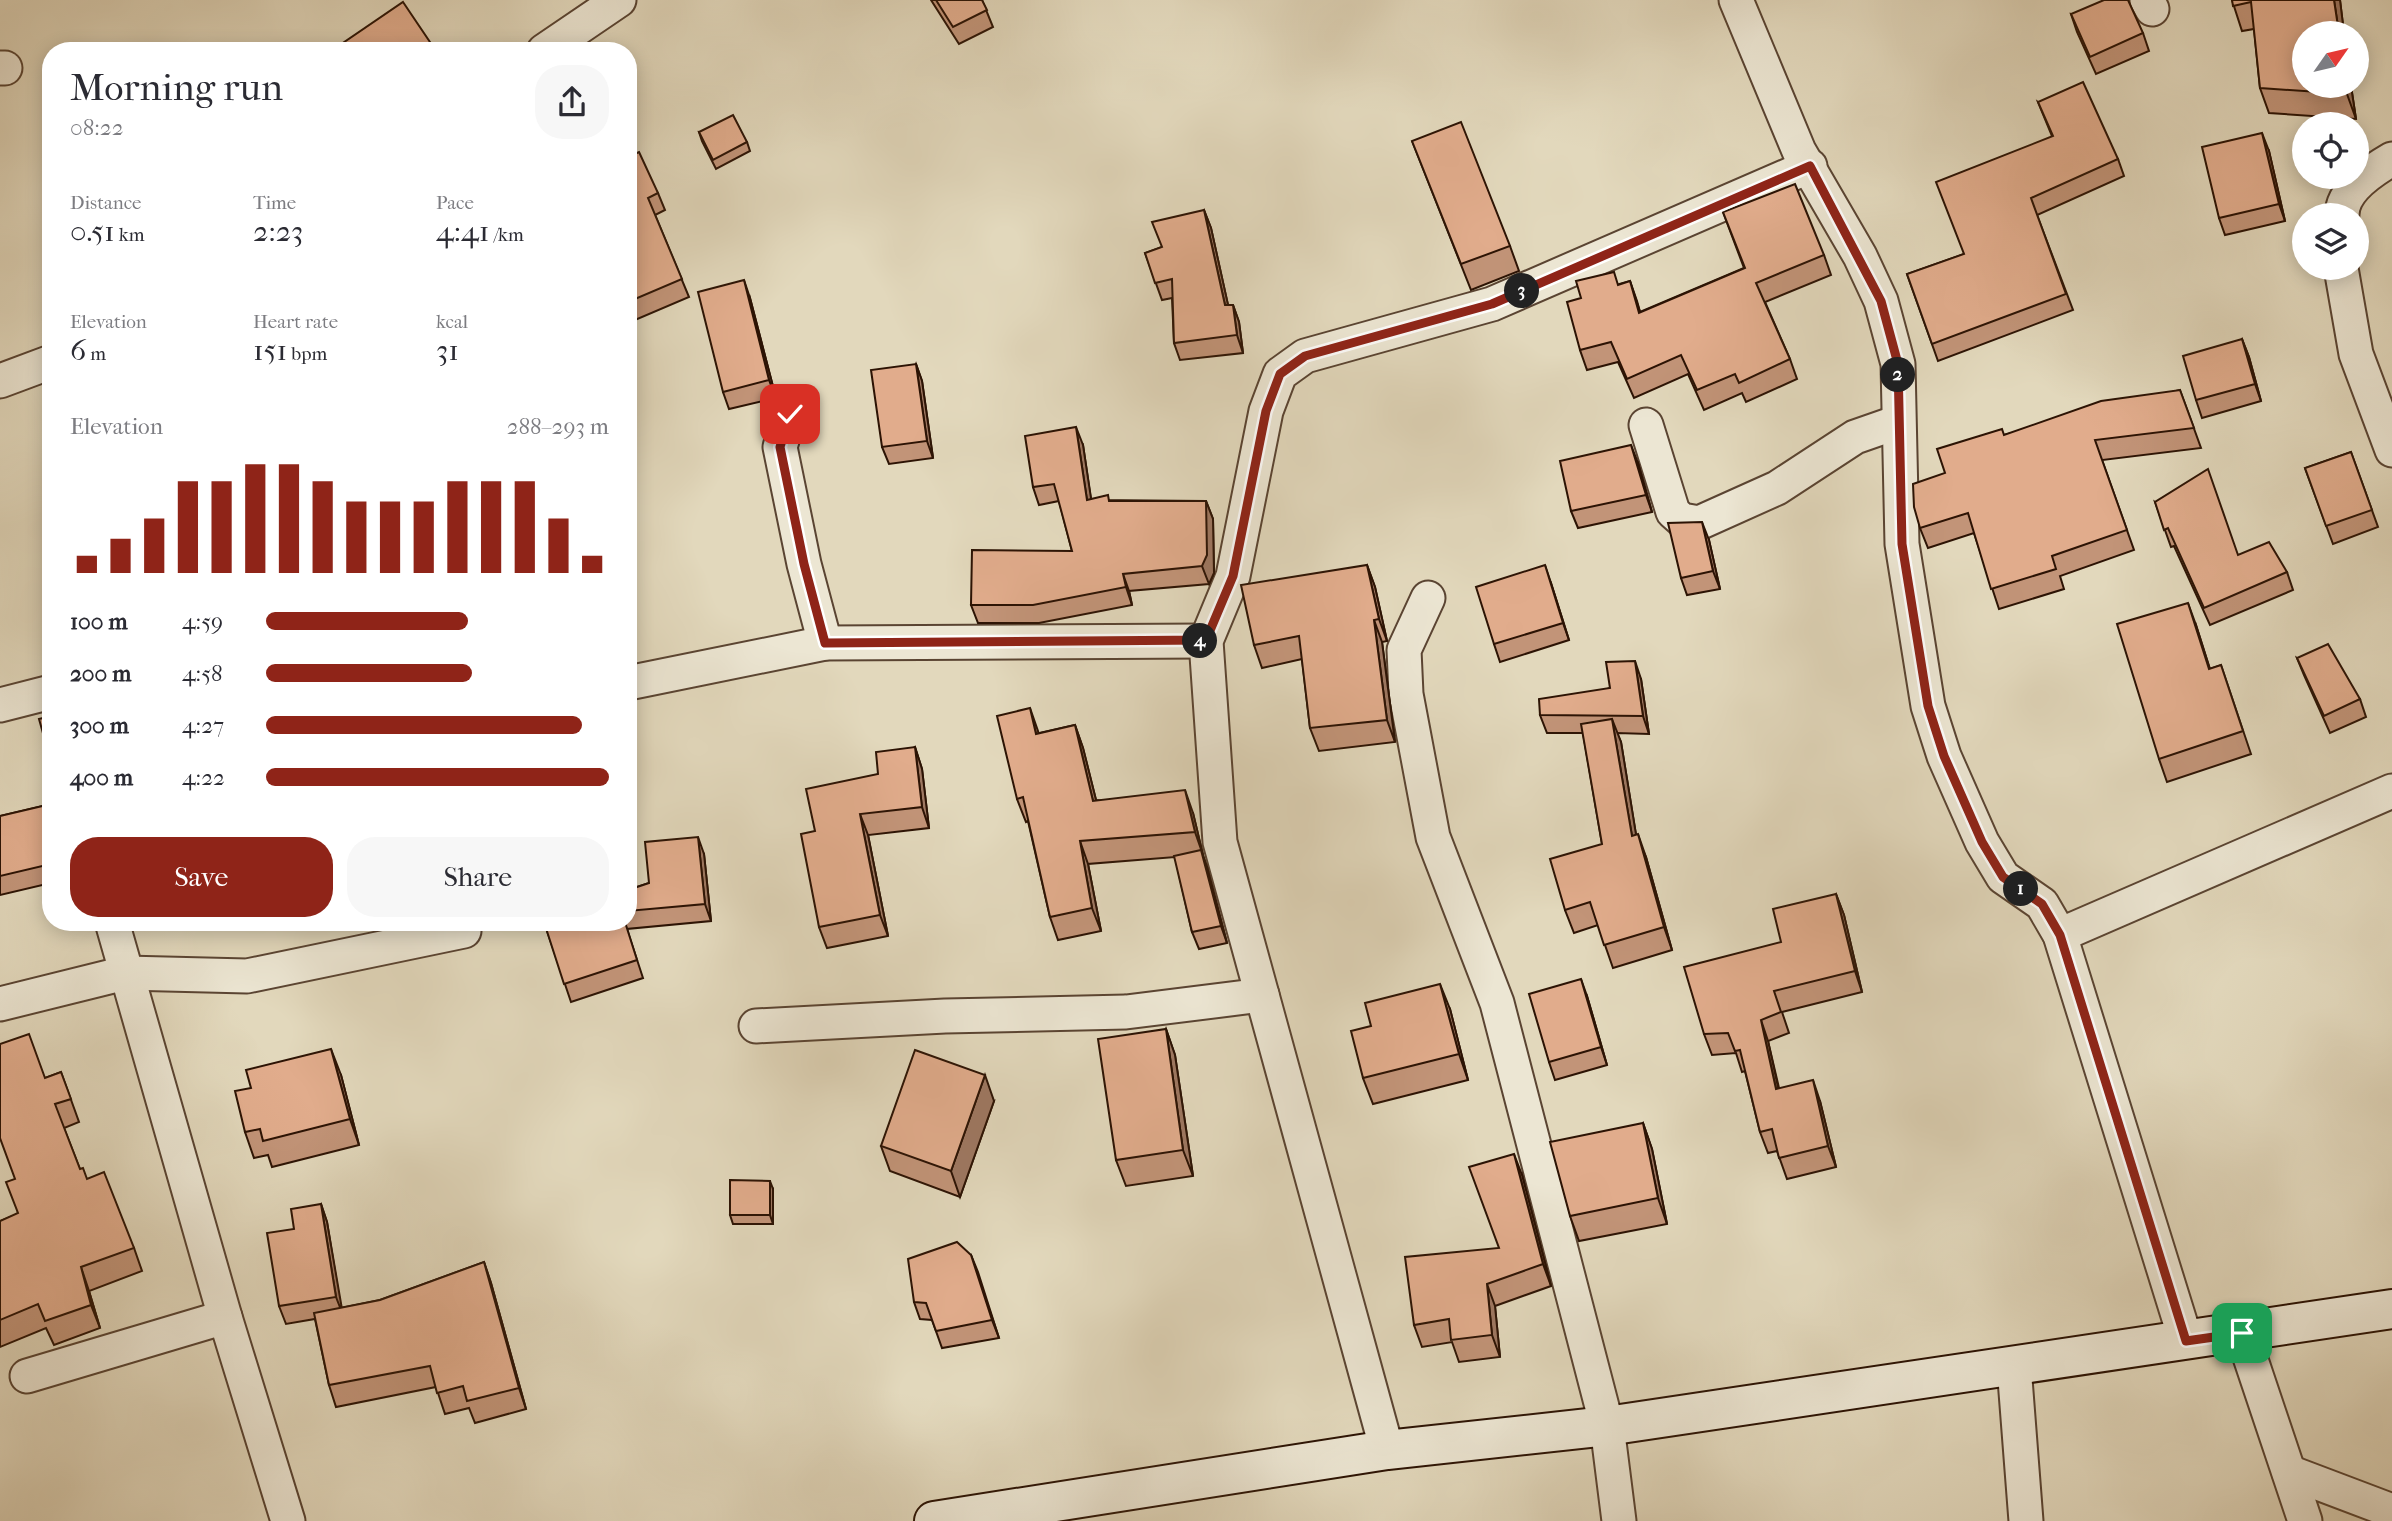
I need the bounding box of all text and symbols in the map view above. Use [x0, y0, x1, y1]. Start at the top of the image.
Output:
north arrow [2292, 21, 2370, 98]
map controls [2292, 21, 2369, 280]
text: Morning run [70, 65, 283, 110]
button: share [535, 65, 609, 139]
button: locate [2292, 112, 2369, 189]
text: 08:22 [70, 114, 123, 141]
text: Distance [70, 192, 141, 214]
text: Time [253, 192, 296, 214]
text: Pace [436, 192, 474, 214]
button: layers [2292, 203, 2369, 280]
text: 0.51 [70, 214, 115, 249]
text: 2:23 [253, 214, 303, 249]
text: 4:41 [436, 214, 489, 249]
text: km [115, 224, 144, 246]
text: /km [489, 224, 524, 246]
pin: 3 [1504, 274, 1540, 308]
text: 3 [1518, 279, 1525, 301]
text: Elevation [70, 311, 147, 333]
text: Heart rate [253, 311, 338, 333]
text: kcal [436, 311, 468, 333]
text: 6 [70, 333, 86, 368]
text: 151 [253, 333, 287, 368]
text: 31 [436, 333, 459, 368]
text: m [86, 343, 106, 365]
text: bpm [287, 343, 327, 365]
pin: 2 [1881, 358, 1916, 392]
text: 2 [1893, 363, 1902, 385]
pin [760, 384, 820, 444]
icon: check [771, 395, 809, 433]
text: Elevation [70, 413, 163, 440]
text: 288–293 m [507, 413, 609, 440]
text: 100 m [70, 608, 128, 635]
text: 4:59 [182, 608, 223, 635]
pin: 4 [1182, 624, 1218, 658]
text: 4 [1194, 629, 1205, 651]
text: 200 m [70, 660, 131, 687]
text: 4:58 [182, 660, 223, 687]
text: 300 m [70, 712, 129, 739]
text: 4:27 [182, 712, 224, 739]
text: 400 m [70, 764, 133, 791]
text: 4:22 [182, 764, 225, 791]
button: Save [70, 837, 333, 917]
button: Share [347, 837, 609, 917]
pin: 1 [2004, 872, 2038, 906]
text: 1 [2017, 877, 2024, 899]
pin [2212, 1303, 2272, 1363]
icon: arrive [2223, 1314, 2261, 1352]

